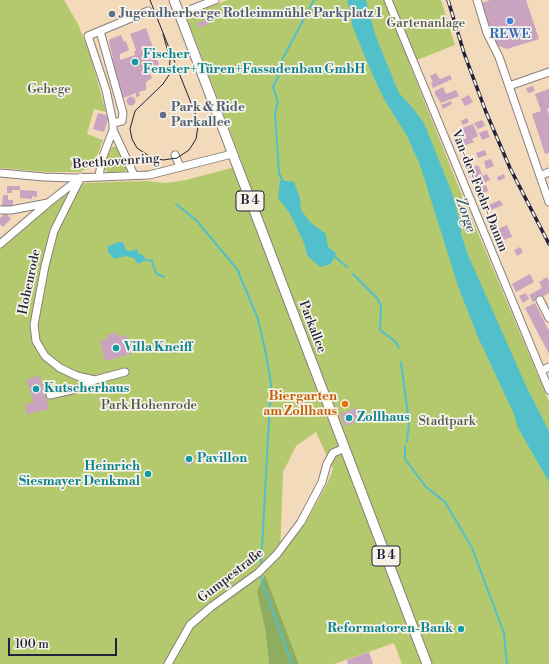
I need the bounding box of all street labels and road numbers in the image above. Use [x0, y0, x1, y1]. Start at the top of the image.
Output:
street label: Van-der-Foehr-Damm [447, 128, 511, 254]
street label: Beethovenring [72, 151, 160, 173]
road number: B 4 [236, 191, 264, 211]
street label: Hohenrode [15, 248, 45, 316]
street label: Parkallee [295, 299, 329, 355]
street label: Gumpestraße [195, 546, 267, 606]
road number: B 4 [372, 546, 400, 566]

